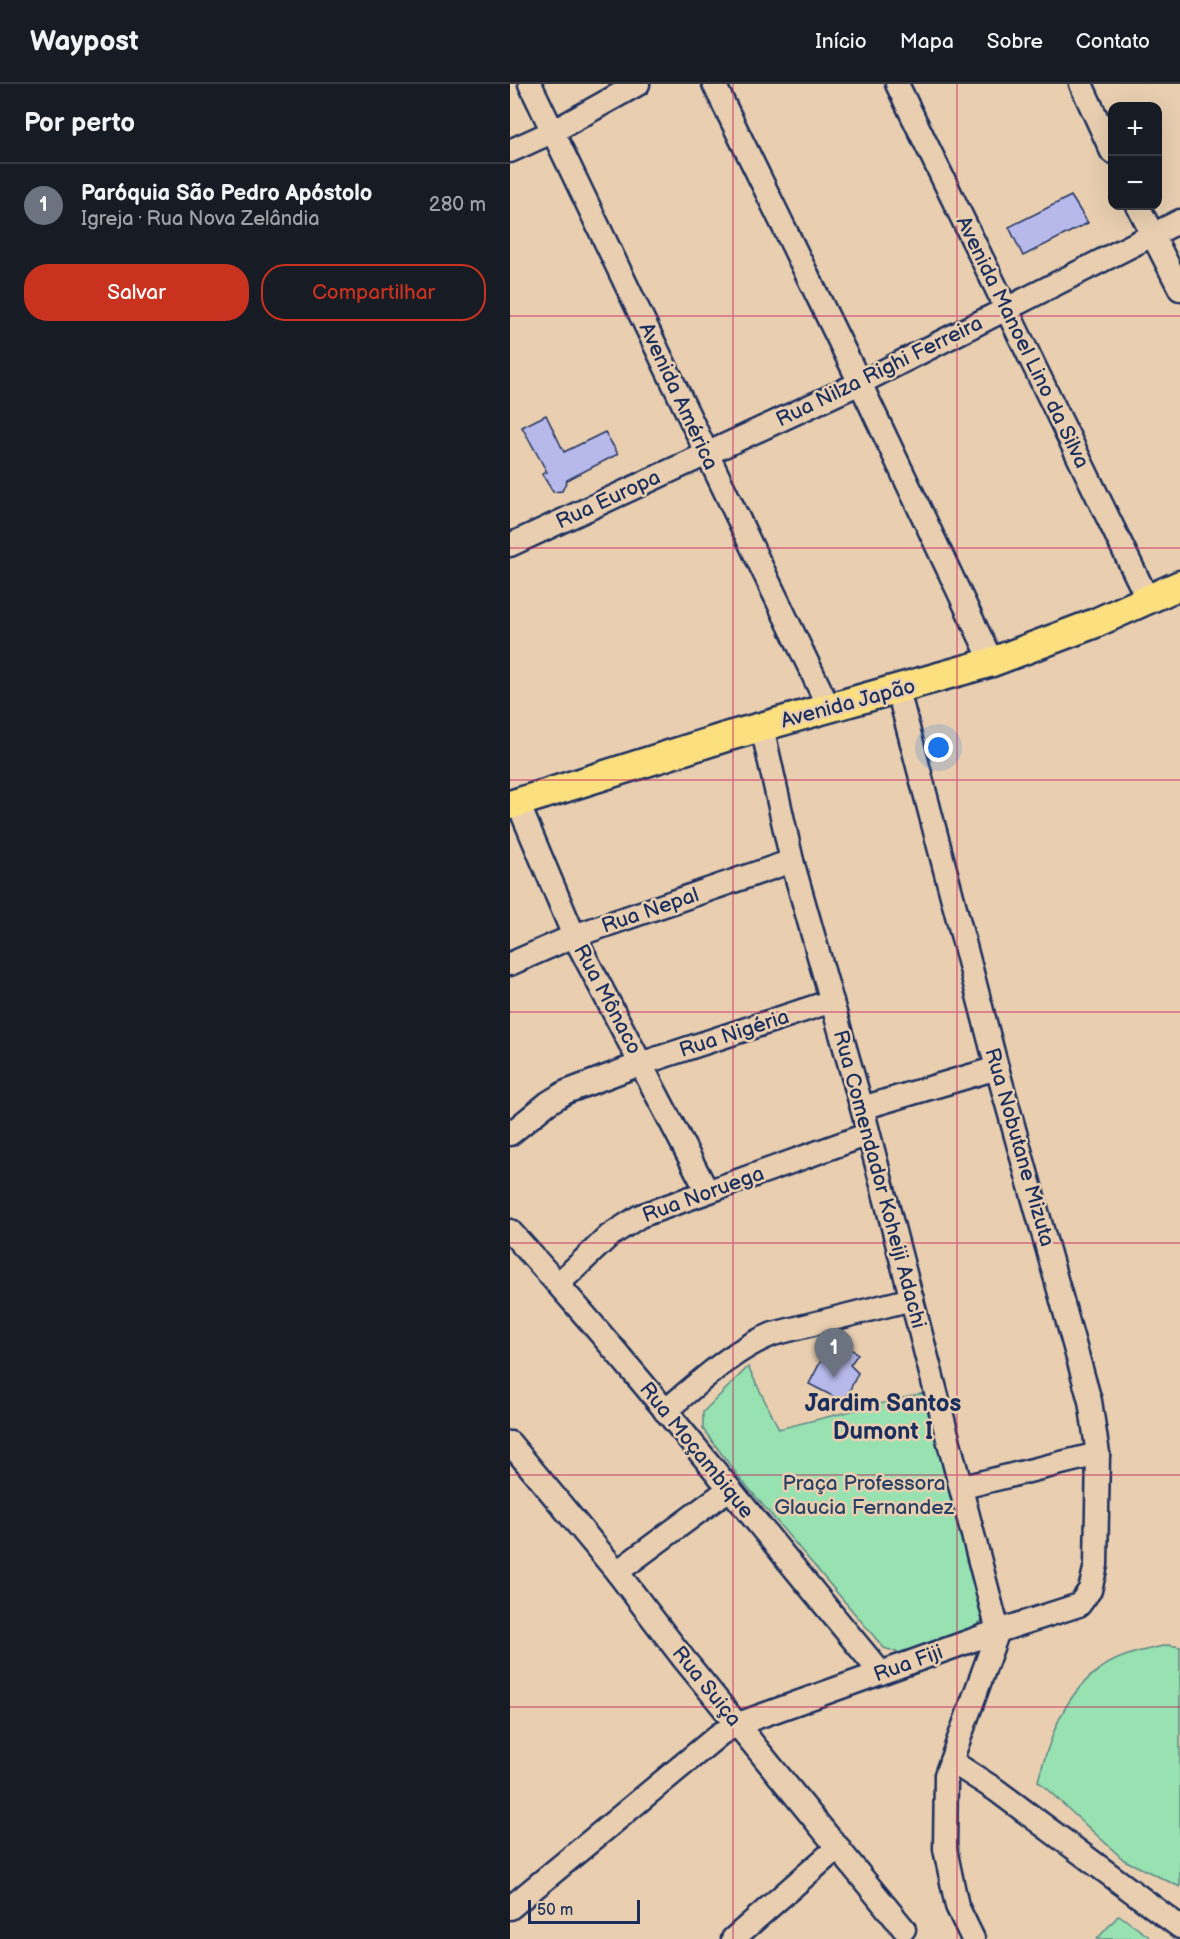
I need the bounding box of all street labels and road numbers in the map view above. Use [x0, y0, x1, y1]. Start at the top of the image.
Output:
street label: Avenida Manoel Lino da Silva [951, 212, 1095, 472]
street label: Rua Nilza Righi Ferreira [772, 311, 987, 432]
street label: Avenida América [634, 319, 724, 474]
street label: Rua Europa [552, 464, 664, 535]
street label: Avenida Japão [778, 673, 918, 733]
street label: Rua Nepal [598, 882, 702, 939]
street label: Rua Mônaco [568, 940, 647, 1059]
street label: Rua Nigéria [676, 1004, 792, 1063]
street label: Rua Comendador Koheiji Adachi [828, 1027, 931, 1331]
street label: Rua Nobutane Mizuta [979, 1045, 1060, 1249]
street label: Rua Noruega [639, 1161, 767, 1228]
street label: Rua Moçambique [634, 1377, 759, 1523]
street label: Rua Fiji [870, 1639, 946, 1687]
street label: Rua Suiça [667, 1641, 747, 1732]

